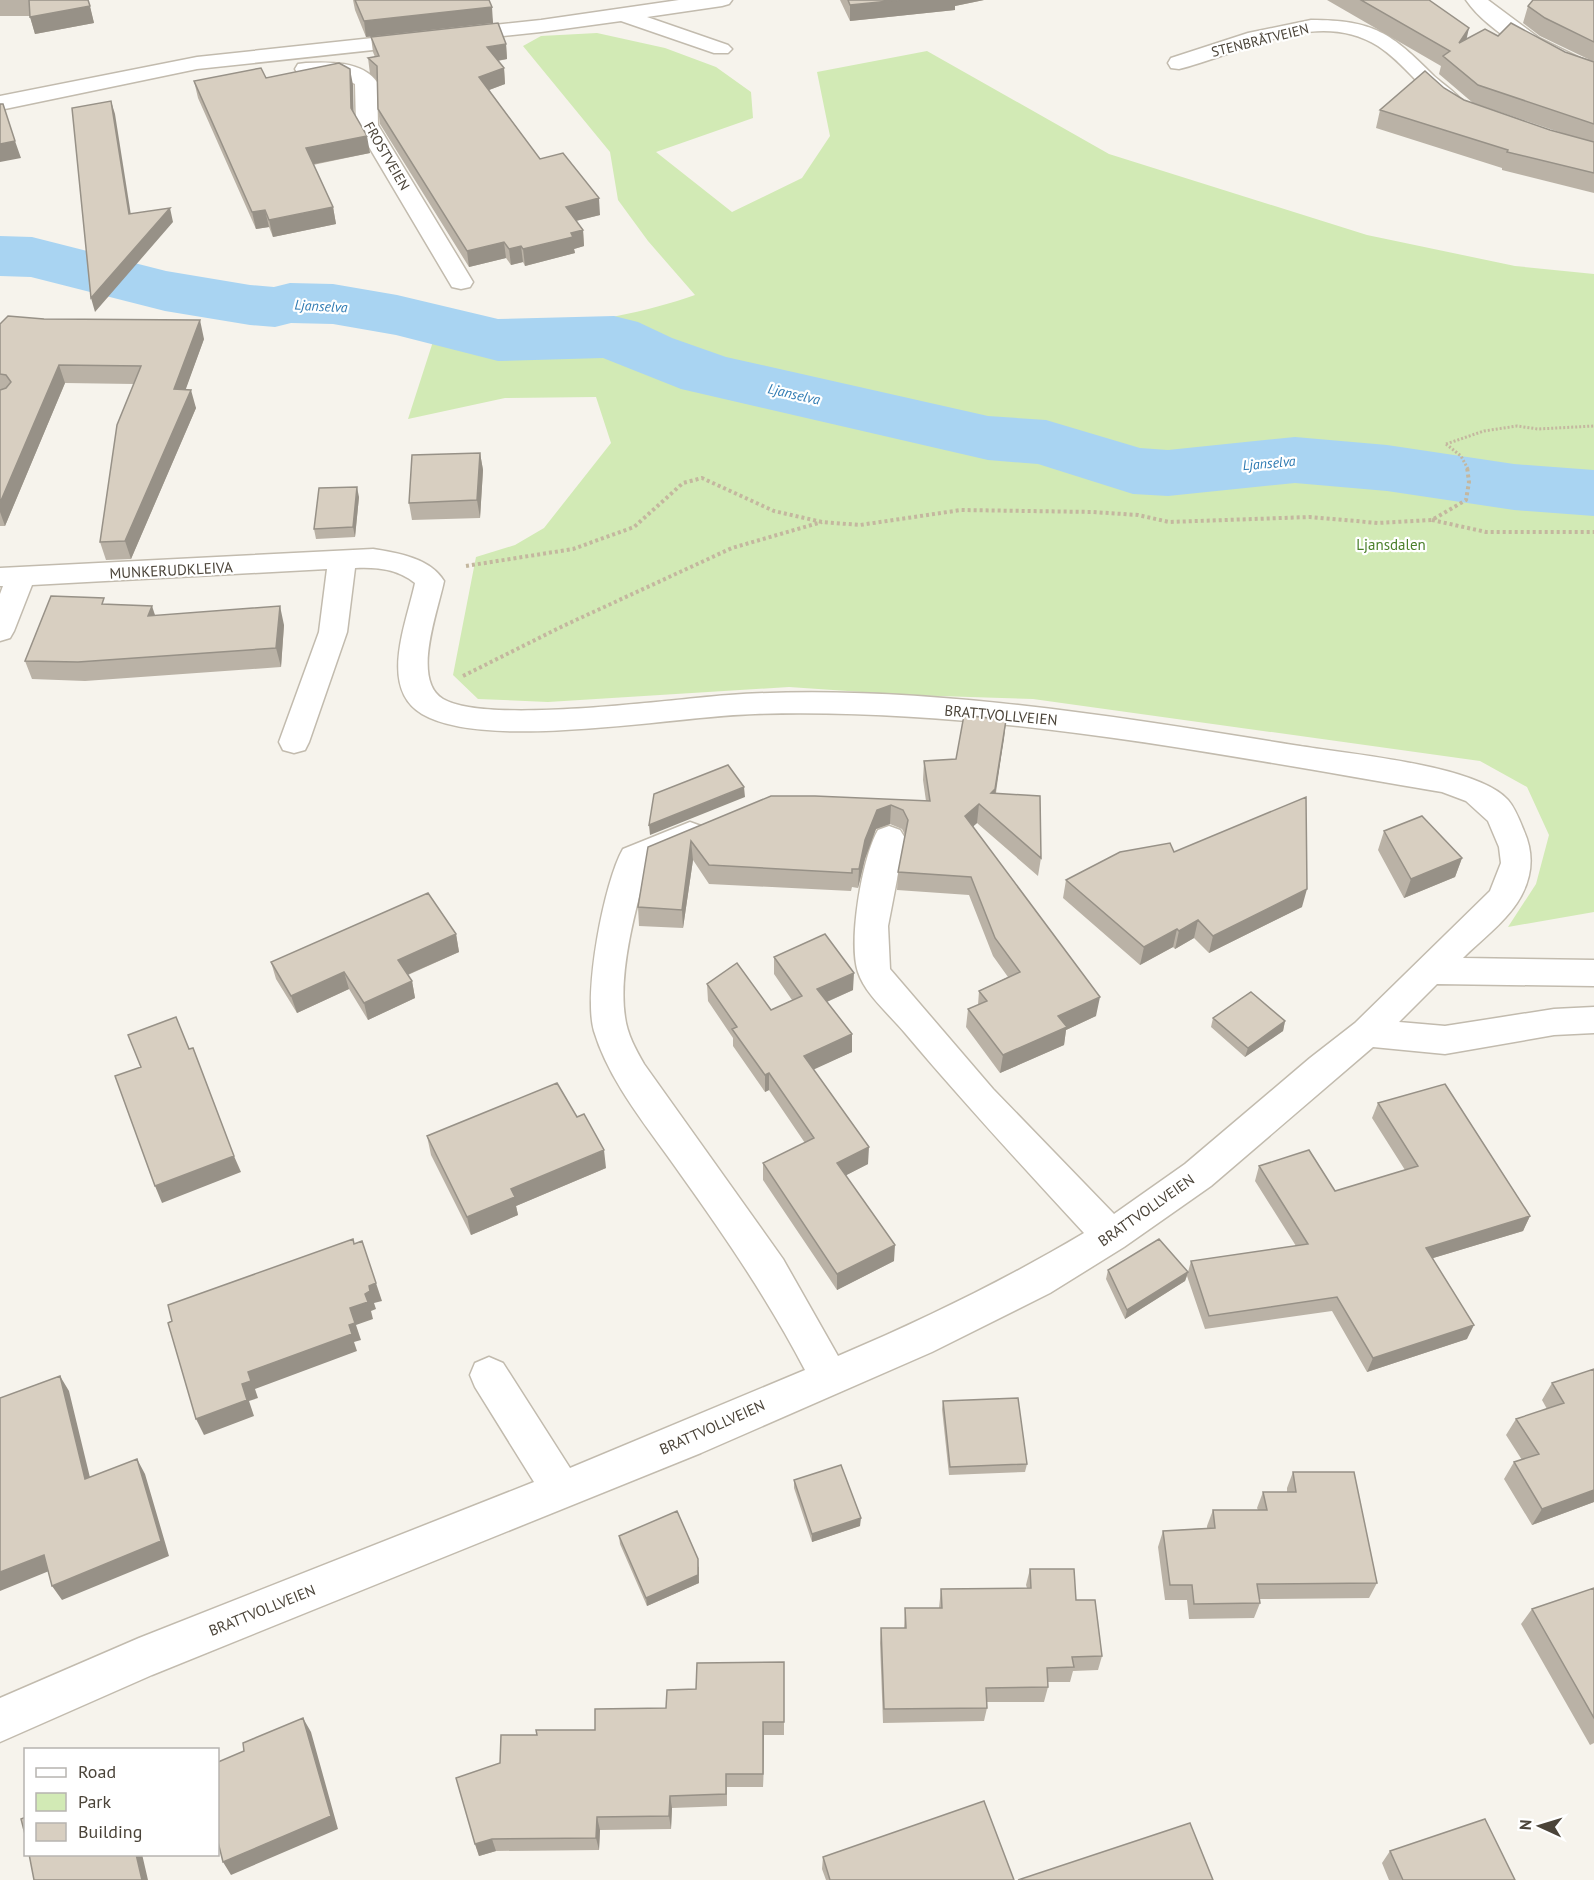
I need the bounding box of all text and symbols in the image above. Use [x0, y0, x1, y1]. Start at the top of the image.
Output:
street label: STENBRÅTVEIEN [1209, 19, 1311, 61]
street label: FROSTVEIEN [360, 119, 414, 193]
water label: Ljanselva [294, 296, 348, 316]
water label: Ljanselva [766, 379, 822, 409]
water label: Ljanselva [1242, 452, 1296, 474]
park label: Ljansdalen [1356, 535, 1426, 554]
street label: MUNKERUDKLEIVA [109, 557, 233, 583]
street label: BRATTVOLLVEIEN [944, 701, 1058, 729]
street label: BRATTVOLLVEIEN [1094, 1170, 1198, 1250]
street label: BRATTVOLLVEIEN [656, 1395, 768, 1459]
street label: BRATTVOLLVEIEN [206, 1580, 318, 1640]
legend [24, 1748, 219, 1856]
text: Road [78, 1760, 116, 1783]
text: Park [78, 1790, 111, 1813]
north arrow [1510, 1796, 1570, 1856]
text: N [1515, 1819, 1535, 1831]
text: Building [78, 1820, 142, 1843]

